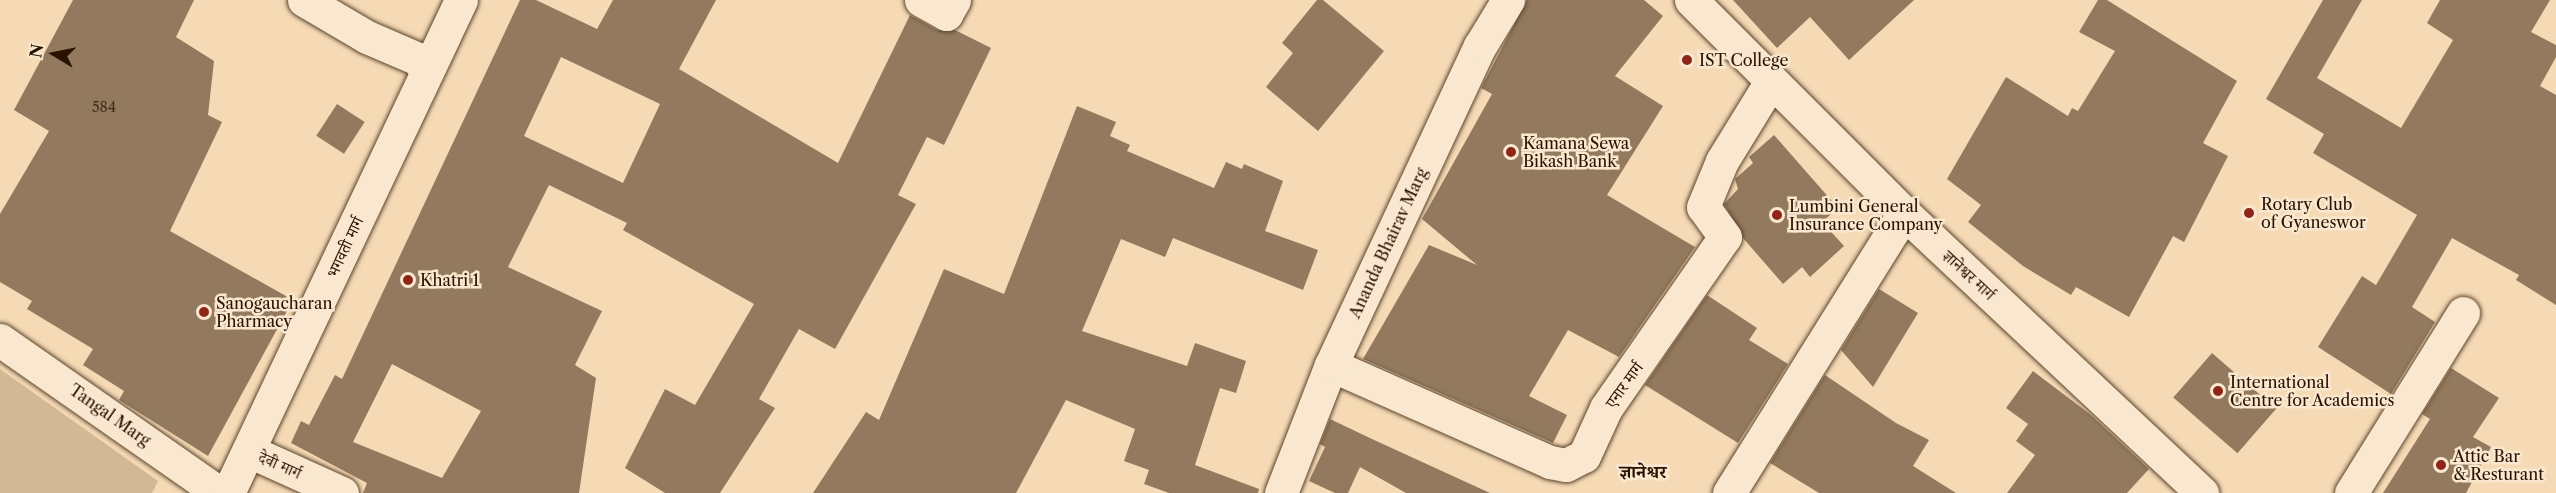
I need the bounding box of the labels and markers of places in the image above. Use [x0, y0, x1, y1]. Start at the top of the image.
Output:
place label: IST College [1699, 50, 1789, 70]
marker: IST College [1680, 53, 1694, 67]
place label: Kamana Sewa Bikash Bank [1523, 133, 1629, 171]
marker: Kamana Sewa Bikash Bank [1504, 145, 1518, 159]
place label: Rotary Club of Gyaneswor [2261, 194, 2366, 232]
place label: Lumbini General Insurance Company [1789, 196, 1942, 234]
marker: Rotary Club of Gyaneswor [2242, 206, 2256, 220]
marker: Lumbini General Insurance Company [1770, 208, 1784, 222]
place label: Khatri 1 [420, 270, 479, 290]
marker: Khatri 1 [401, 273, 415, 287]
place label: Sanogaucharan Pharmacy [216, 293, 332, 331]
marker: Sanogaucharan Pharmacy [197, 305, 211, 319]
place label: International Centre for Academics [2230, 372, 2395, 410]
marker: International Centre for Academics [2211, 384, 2225, 398]
place label: Attic Bar & Resturant [2453, 446, 2544, 484]
marker: Attic Bar & Resturant [2434, 458, 2448, 472]

